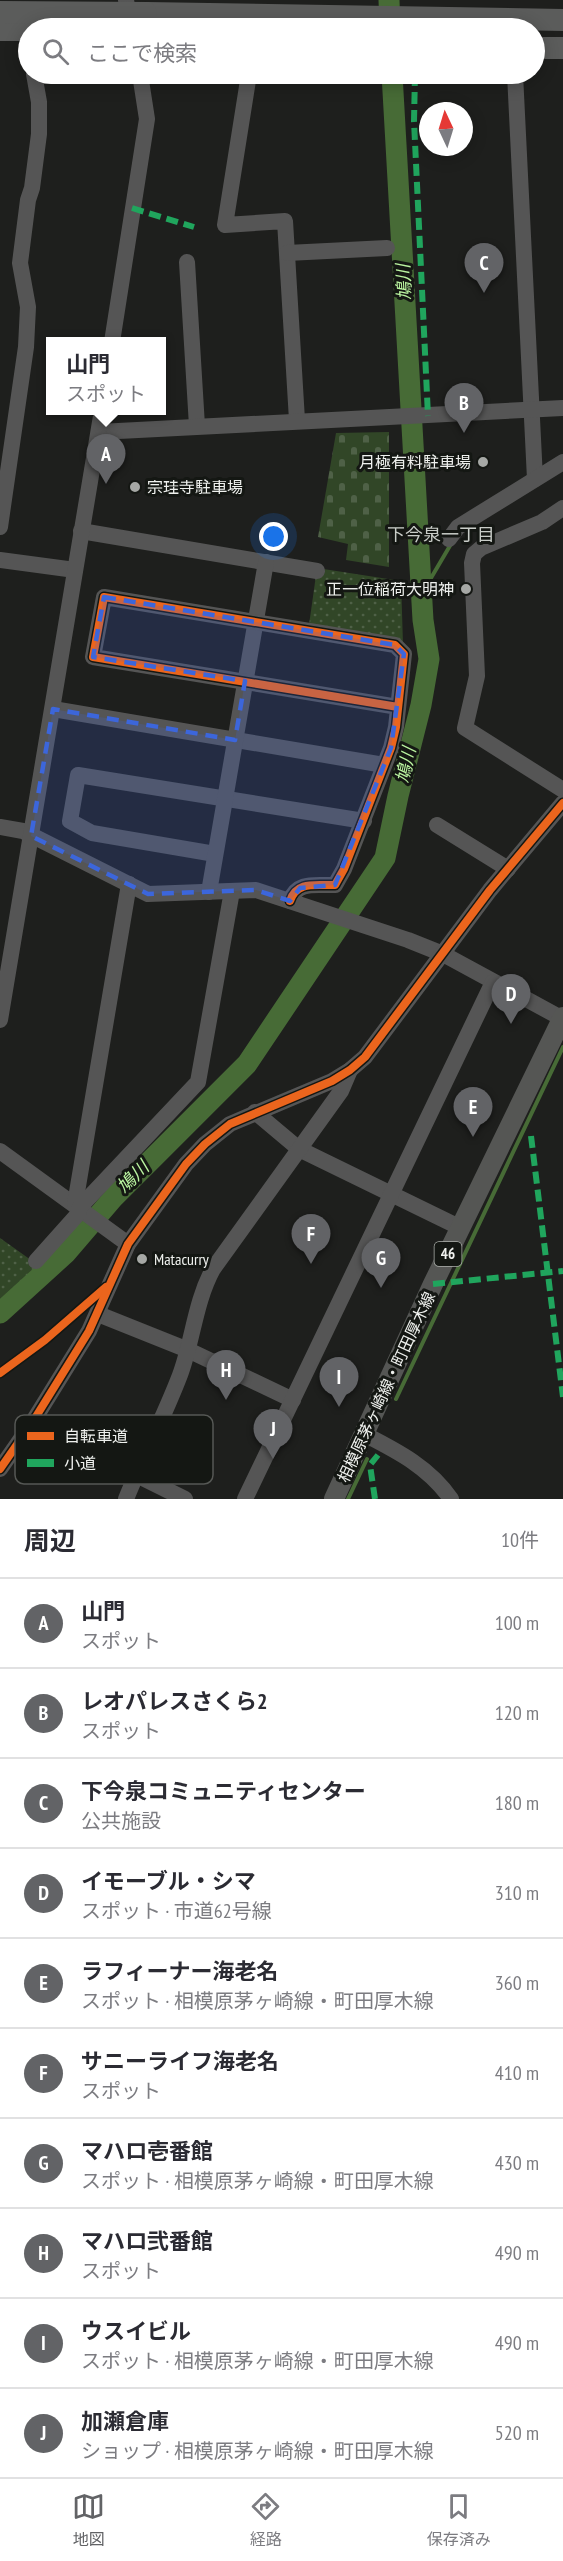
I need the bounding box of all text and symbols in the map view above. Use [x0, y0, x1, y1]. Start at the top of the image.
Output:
search box [18, 18, 545, 84]
icon: search [39, 35, 72, 68]
text: ここで検索 [87, 39, 197, 67]
north arrow [419, 102, 473, 156]
pin: C [464, 244, 504, 293]
water label: 鳩川 [391, 261, 416, 301]
popup [46, 337, 166, 415]
text: 山門 [66, 350, 110, 378]
text: スポット [66, 381, 146, 407]
pin: B [444, 384, 484, 433]
pin: A [86, 434, 126, 484]
place label: 月極有料駐車場 [359, 452, 471, 472]
marker: 月極有料駐車場 [476, 455, 490, 469]
place label: 宗珪寺駐車場 [147, 477, 243, 497]
marker: 宗珪寺駐車場 [128, 480, 142, 494]
your location [259, 522, 288, 551]
district label: 下今泉一丁目 [387, 523, 495, 546]
place label: 正一位稲荷大明神 [326, 579, 454, 599]
marker: 正一位稲荷大明神 [459, 582, 473, 596]
water label: 鳩川 [391, 743, 421, 785]
pin: D [492, 974, 530, 1024]
pin: E [454, 1088, 492, 1137]
water label: 鳩川 [112, 1154, 155, 1198]
pin: F [292, 1214, 330, 1264]
pin: G [362, 1238, 400, 1288]
road number: 46 [434, 1242, 462, 1266]
place label: Matacurry [154, 1249, 209, 1269]
marker: Matacurry [135, 1252, 149, 1266]
street label: 相模原茅ヶ崎線・町田厚木線 [333, 1289, 439, 1485]
pin: H [206, 1350, 246, 1400]
pin: I [320, 1358, 358, 1407]
pin: J [254, 1410, 292, 1459]
legend [15, 1415, 213, 1484]
text: 自転車道 [64, 1426, 128, 1446]
text: 小道 [64, 1453, 96, 1473]
text: 周辺 [24, 1524, 76, 1557]
text: 10件 [501, 1527, 539, 1553]
text: 山門 [81, 1597, 125, 1625]
text: A [38, 1610, 49, 1636]
text: 100 m [495, 1610, 539, 1636]
text: スポット [81, 1628, 161, 1654]
text: レオパレスさくら2 [81, 1687, 268, 1715]
text: B [39, 1700, 48, 1726]
text: 120 m [495, 1700, 539, 1726]
text: スポット [81, 1718, 161, 1744]
text: 下今泉コミュニティセンター [81, 1777, 366, 1805]
text: C [39, 1790, 48, 1816]
text: 180 m [495, 1790, 539, 1816]
text: 公共施設 [81, 1808, 161, 1834]
text: イモーブル・シマ [81, 1867, 256, 1895]
text: D [38, 1880, 49, 1906]
text: 310 m [495, 1880, 539, 1906]
text: スポット · 市道62号線 [81, 1898, 272, 1924]
text: ラフィーナー海老名 [81, 1957, 279, 1985]
text: E [39, 1970, 48, 1996]
text: 360 m [495, 1970, 539, 1996]
text: スポット · 相模原茅ヶ崎線・町田厚木線 [81, 1988, 434, 2014]
text: サニーライフ海老名 [81, 2047, 279, 2075]
text: F [39, 2060, 48, 2086]
text: 410 m [495, 2060, 539, 2086]
text: スポット [81, 2078, 161, 2104]
text: マハロ壱番館 [81, 2137, 213, 2165]
text: G [38, 2150, 49, 2176]
text: 430 m [495, 2150, 539, 2176]
text: スポット · 相模原茅ヶ崎線・町田厚木線 [81, 2168, 434, 2194]
text: マハロ弐番館 [81, 2227, 213, 2255]
text: H [38, 2240, 49, 2266]
text: 490 m [495, 2240, 539, 2266]
text: スポット [81, 2258, 161, 2284]
text: ウスイビル [81, 2317, 191, 2345]
text: I [41, 2330, 46, 2356]
text: 490 m [495, 2330, 539, 2356]
text: スポット · 相模原茅ヶ崎線・町田厚木線 [81, 2348, 434, 2374]
text: 加瀬倉庫 [81, 2407, 169, 2435]
text: J [41, 2420, 46, 2446]
text: 520 m [495, 2420, 539, 2446]
text: ショップ · 相模原茅ヶ崎線・町田厚木線 [81, 2438, 434, 2464]
tab: 地図 [72, 2490, 105, 2550]
tab: 経路 [249, 2490, 282, 2550]
tab: 保存済み [427, 2490, 491, 2550]

